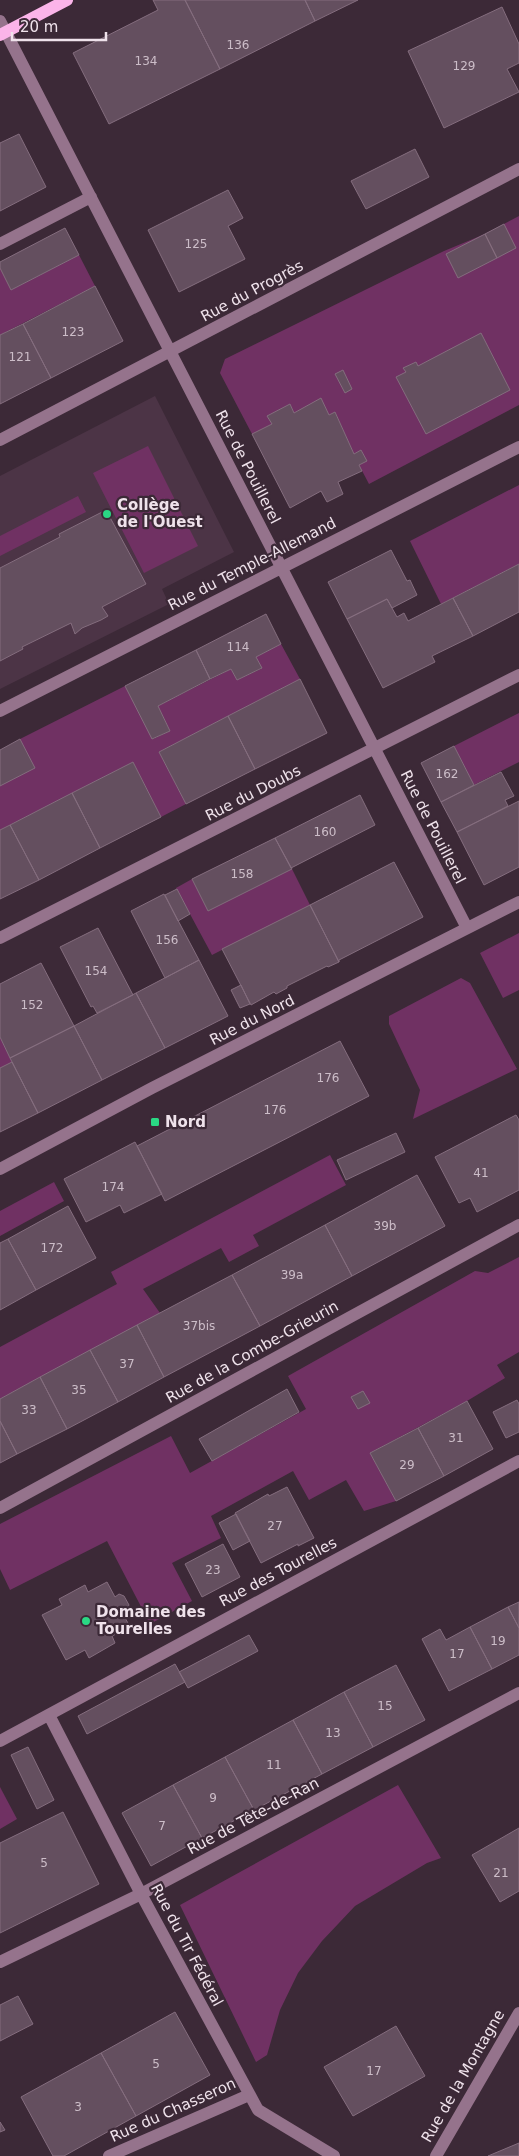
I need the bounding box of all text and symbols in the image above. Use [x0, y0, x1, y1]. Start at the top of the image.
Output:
scale bar [12, 10, 106, 42]
text: 20 m [20, 18, 58, 36]
house number: 136 [227, 38, 249, 52]
house number: 134 [135, 54, 157, 68]
house number: 129 [453, 59, 475, 73]
house number: 125 [185, 237, 207, 251]
street label: Rue du Progrès [198, 256, 306, 326]
house number: 123 [62, 325, 84, 339]
house number: 121 [9, 350, 31, 364]
street label: Rue de Pouillerel [212, 407, 284, 527]
place label: Collège de l'Ouest [117, 496, 203, 531]
marker: Collège de l'Ouest [101, 508, 113, 520]
street label: Rue du Temple-Allemand [165, 514, 339, 614]
house number: 114 [227, 640, 249, 654]
street label: Rue du Doubs [202, 761, 304, 825]
street label: Rue de Pouillerel [397, 767, 469, 887]
house number: 162 [436, 767, 458, 781]
house number: 160 [314, 825, 336, 839]
house number: 158 [231, 867, 253, 881]
house number: 156 [156, 933, 178, 947]
house number: 154 [85, 964, 107, 978]
street label: Rue du Nord [207, 991, 297, 1049]
house number: 152 [21, 998, 43, 1012]
house number: 176 [317, 1071, 339, 1085]
house number: 176 [264, 1103, 286, 1117]
place label: Nord [165, 1113, 206, 1131]
marker: Nord [149, 1116, 161, 1128]
house number: 41 [473, 1166, 489, 1180]
house number: 174 [102, 1180, 124, 1194]
house number: 39b [374, 1219, 396, 1233]
house number: 172 [41, 1241, 63, 1255]
house number: 39a [281, 1268, 303, 1282]
street label: Rue de la Combe-Grieurin [163, 1297, 341, 1407]
house number: 37bis [183, 1319, 215, 1333]
house number: 37 [119, 1357, 135, 1371]
house number: 35 [71, 1383, 87, 1397]
house number: 33 [21, 1403, 37, 1417]
house number: 31 [448, 1431, 464, 1445]
house number: 29 [399, 1458, 415, 1472]
house number: 27 [267, 1519, 283, 1533]
street label: Rue des Tourelles [216, 1533, 340, 1611]
house number: 23 [205, 1563, 221, 1577]
place label: Domaine des Tourelles [96, 1603, 206, 1638]
marker: Domaine des Tourelles [80, 1615, 92, 1627]
house number: 19 [490, 1634, 506, 1648]
house number: 17 [449, 1647, 465, 1661]
house number: 15 [377, 1699, 393, 1713]
house number: 13 [325, 1726, 341, 1740]
house number: 11 [266, 1758, 282, 1772]
street label: Rue de Tête-de-Ran [184, 1774, 322, 1858]
house number: 9 [209, 1791, 217, 1805]
house number: 7 [158, 1819, 166, 1833]
house number: 5 [40, 1856, 48, 1870]
house number: 21 [493, 1866, 509, 1880]
street label: Rue du Tir Fédéral [147, 1881, 227, 2009]
street label: Rue de la Montagne [418, 2007, 508, 2145]
house number: 5 [152, 2057, 160, 2071]
house number: 17 [366, 2064, 382, 2078]
street label: Rue du Chasseron [107, 2074, 239, 2146]
house number: 3 [74, 2100, 82, 2114]

